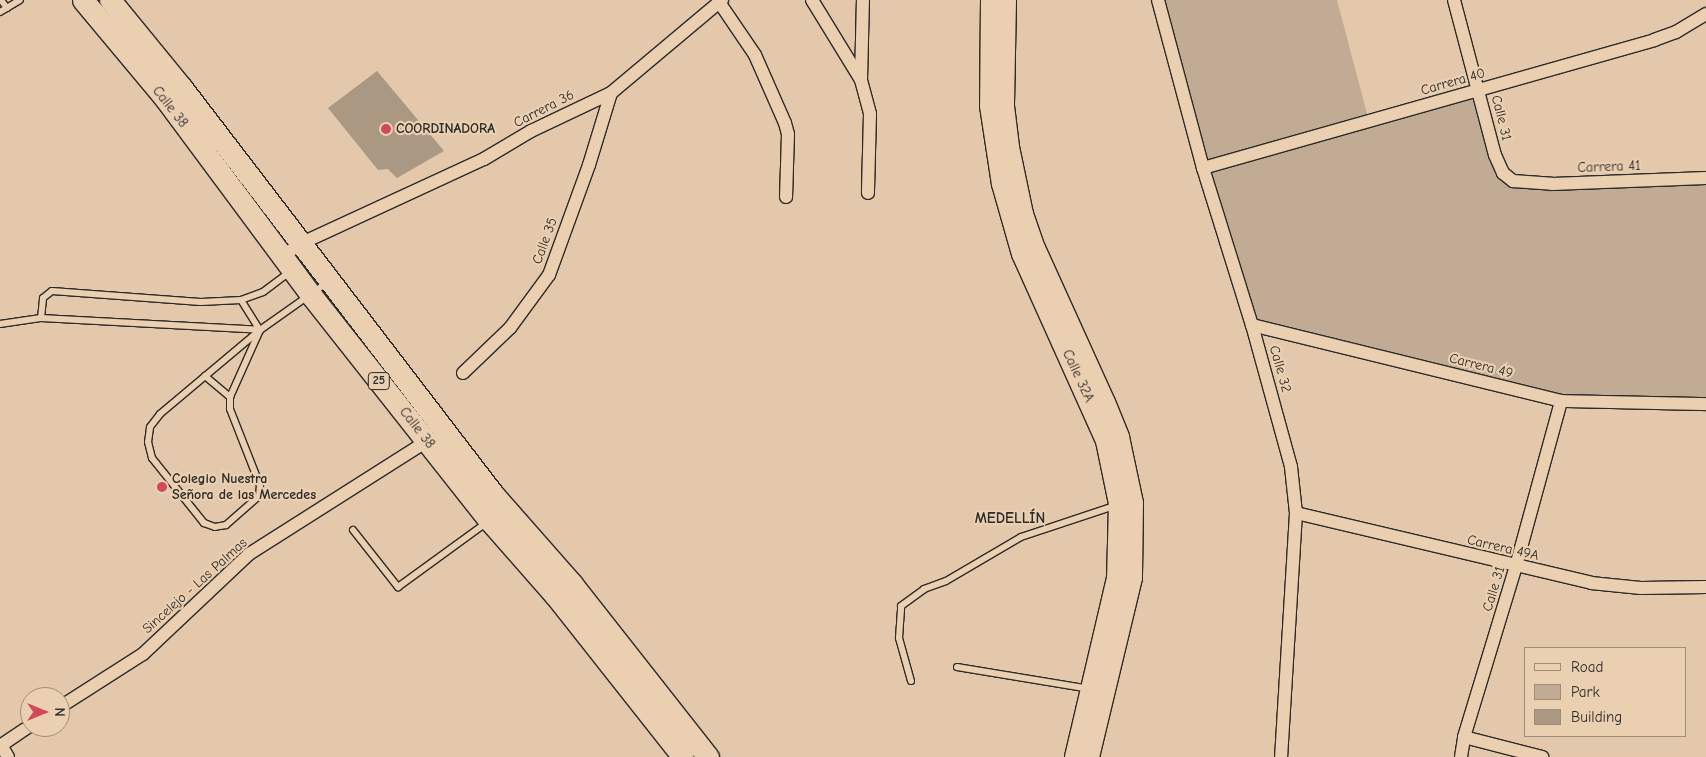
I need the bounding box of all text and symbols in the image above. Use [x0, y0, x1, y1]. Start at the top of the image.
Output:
street label: Carrera 40 [1419, 65, 1487, 99]
street label: Calle 38 [149, 83, 191, 131]
street label: Carrera 36 [511, 87, 577, 131]
street label: Calle 31 [1487, 94, 1515, 142]
place label: COORDINADORA [396, 121, 495, 137]
marker: COORDINADORA [380, 123, 392, 135]
street label: Carrera 41 [1577, 158, 1641, 176]
street label: Calle 35 [529, 215, 561, 267]
street label: Calle 32 [1265, 344, 1295, 394]
street label: Calle 32A [1059, 347, 1097, 405]
street label: Carrera 49 [1447, 350, 1515, 382]
road number: 25 [368, 372, 390, 391]
street label: Calle 38 [396, 404, 438, 452]
place label: Colegio Nuestra Señora de las Mercedes [172, 471, 316, 504]
marker: Colegio Nuestra Señora de las Mercedes [156, 481, 168, 493]
district label: MEDELLÍN [975, 510, 1045, 528]
street label: Carrera 49A [1465, 532, 1541, 564]
street label: Sincelejo - Las Palmas [139, 535, 251, 637]
street label: Calle 31 [1479, 564, 1509, 614]
legend [1524, 647, 1686, 737]
text: Road [1571, 658, 1603, 676]
text: Park [1571, 683, 1600, 701]
north arrow [20, 687, 70, 737]
text: N [51, 707, 68, 717]
text: Building [1571, 708, 1622, 726]

